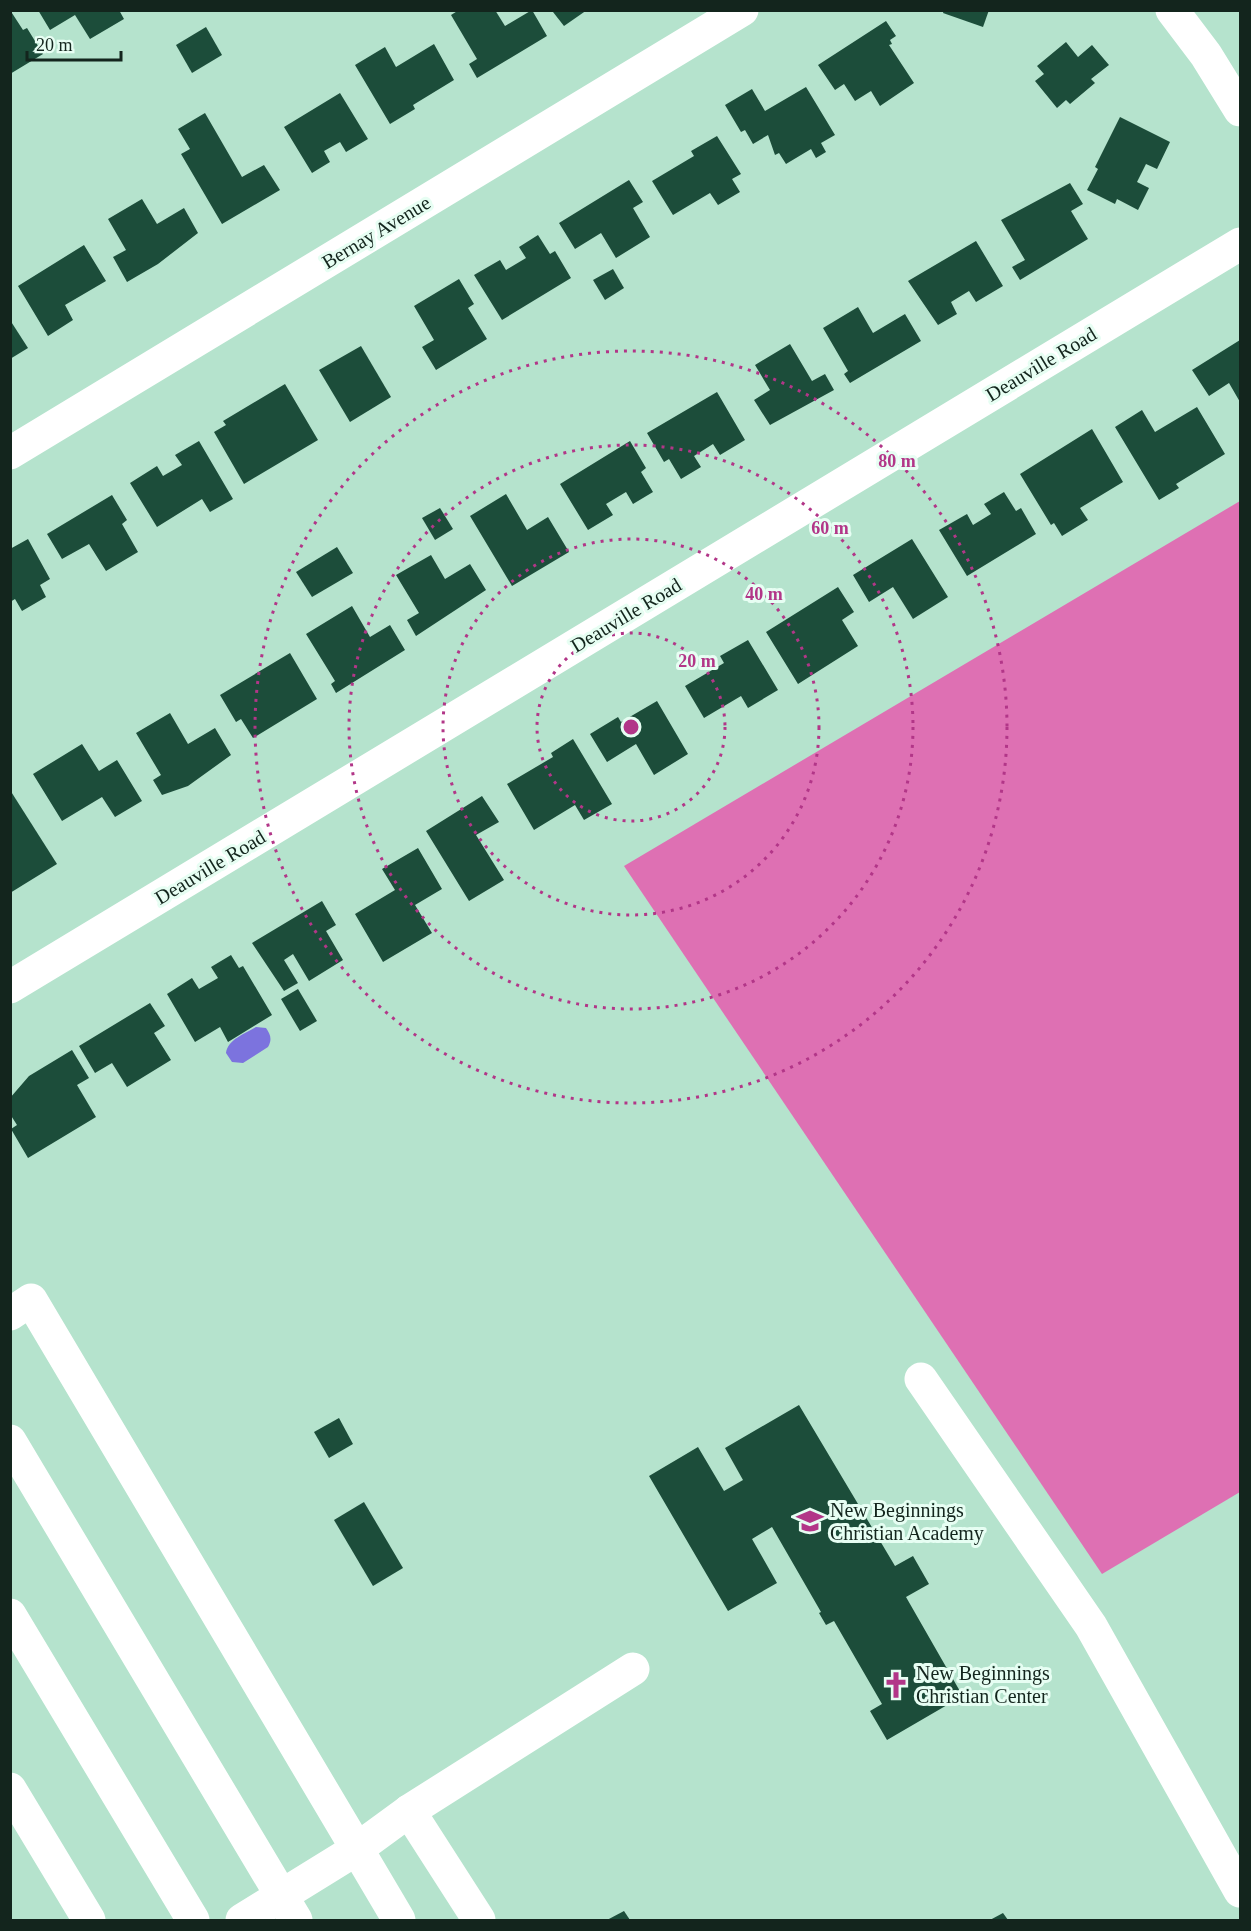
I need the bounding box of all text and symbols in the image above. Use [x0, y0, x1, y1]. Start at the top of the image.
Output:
scale bar [27, 24, 122, 62]
text: 20 m [36, 35, 73, 55]
street label: Bernay Avenue [318, 191, 435, 274]
street label: Deauville Road [982, 322, 1100, 406]
text: 80 m [878, 451, 916, 471]
text: 60 m [811, 518, 849, 538]
street label: Deauville Road [567, 573, 685, 657]
text: 40 m [745, 584, 783, 604]
text: 20 m [678, 651, 716, 671]
centre of rings [621, 717, 641, 737]
street label: Deauville Road [151, 825, 269, 909]
place label: New Beginnings Christian Academy [830, 1499, 984, 1545]
school or university icon: New Beginnings Christian Academy [795, 1506, 825, 1536]
place label: New Beginnings Christian Center [916, 1662, 1050, 1707]
church icon: New Beginnings Christian Center [881, 1670, 911, 1700]

